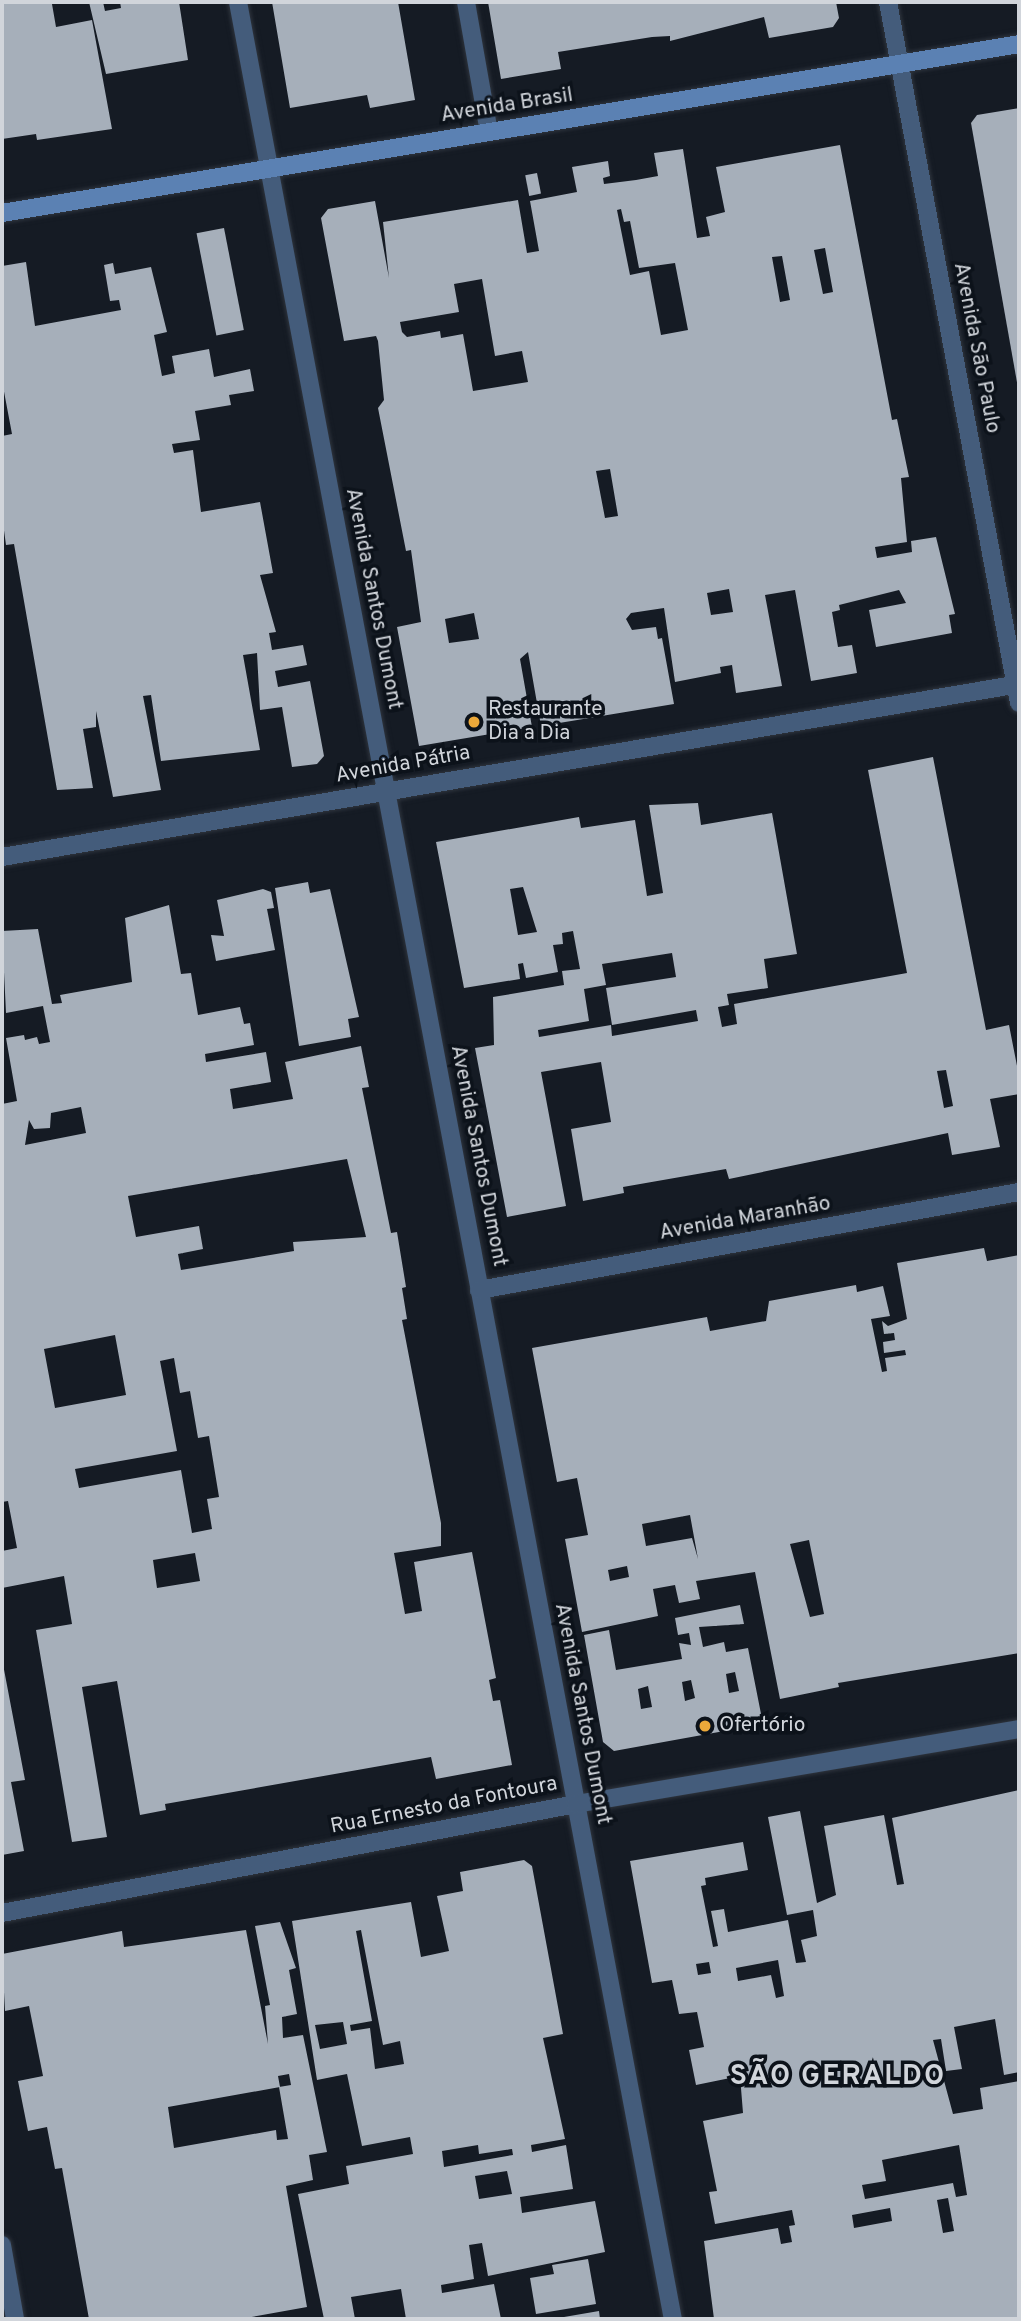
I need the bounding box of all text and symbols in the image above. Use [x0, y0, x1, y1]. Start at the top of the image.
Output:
street label: Avenida Brasil [439, 83, 575, 129]
street label: Avenida São Paulo [947, 260, 1005, 436]
street label: Avenida Santos Dumont [339, 486, 407, 712]
place label: Restaurante Dia a Dia [488, 697, 603, 747]
marker: Restaurante Dia a Dia [466, 714, 482, 730]
street label: Avenida Pátria [334, 741, 472, 789]
street label: Avenida Santos Dumont [444, 1043, 512, 1269]
street label: Avenida Maranhão [657, 1192, 833, 1246]
street label: Avenida Santos Dumont [548, 1601, 616, 1827]
place label: Ofertório [719, 1713, 805, 1739]
marker: Ofertório [697, 1718, 713, 1734]
street label: Rua Ernesto da Fontoura [328, 1772, 560, 1840]
district label: SÃO GERALDO [731, 2060, 945, 2094]

